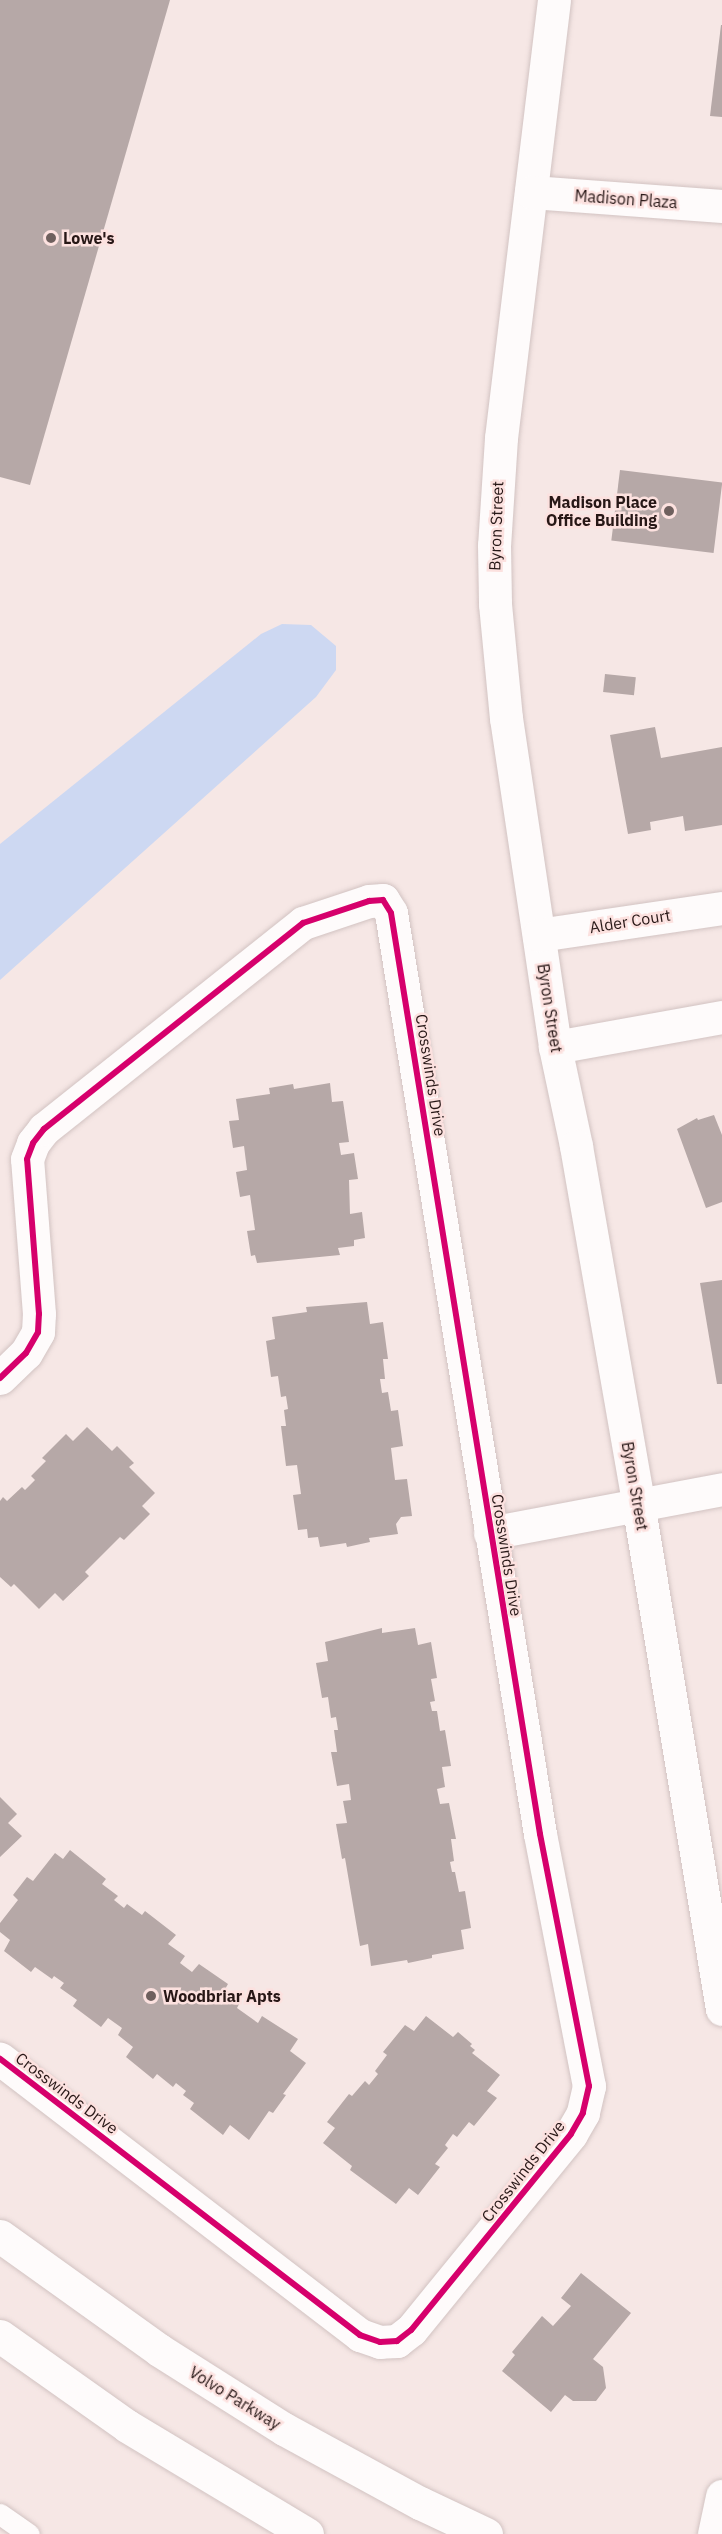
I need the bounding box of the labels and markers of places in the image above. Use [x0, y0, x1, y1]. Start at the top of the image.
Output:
place label: Lowe's [63, 228, 115, 248]
marker: Lowe's [44, 231, 58, 245]
place label: Madison Place Office Building [546, 492, 657, 530]
marker: Madison Place Office Building [662, 504, 676, 518]
place label: Woodbriar Apts [163, 1986, 281, 2006]
marker: Woodbriar Apts [144, 1989, 158, 2003]

